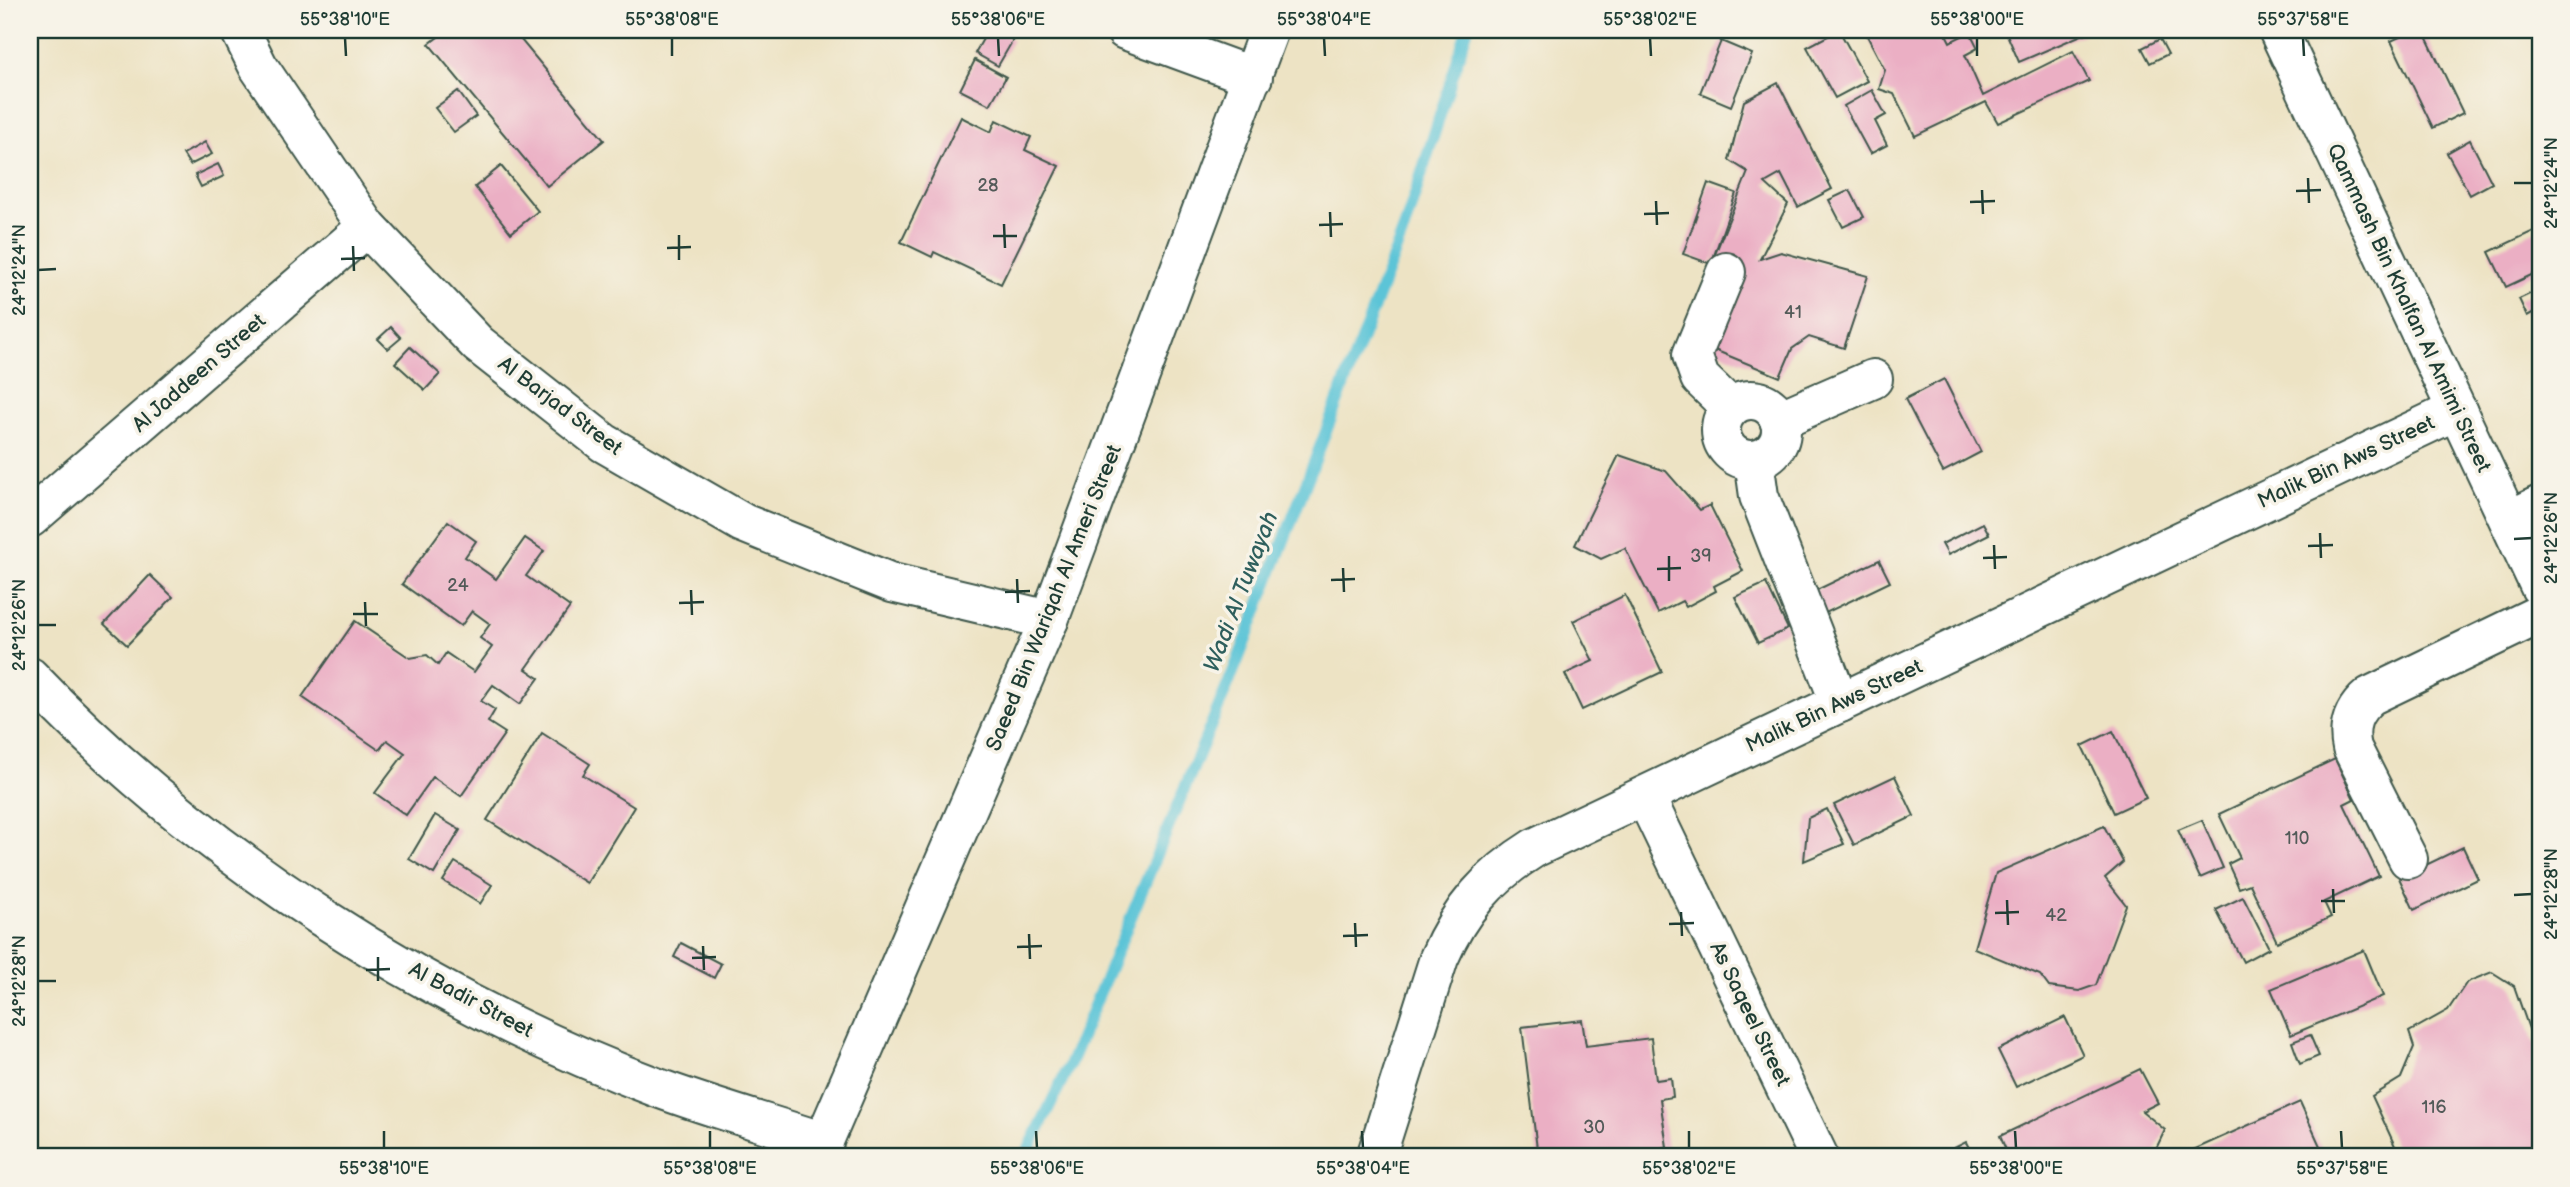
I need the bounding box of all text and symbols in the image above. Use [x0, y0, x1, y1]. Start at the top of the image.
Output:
text: 55°38'10"E [300, 9, 390, 30]
text: 55°38'08"E [625, 9, 719, 30]
text: 55°38'06"E [951, 9, 1045, 30]
text: 55°38'04"E [1277, 9, 1371, 30]
text: 55°38'02"E [1603, 9, 1697, 30]
text: 55°38'00"E [1930, 9, 2024, 30]
text: 55°37'58"E [2257, 9, 2349, 30]
text: 24°12'24"N [2541, 137, 2562, 229]
street label: Qammash Bin Khalfan Al Amimi Street [2322, 140, 2497, 477]
house number: 28 [977, 175, 999, 196]
text: 24°12'24"N [9, 224, 30, 316]
house number: 41 [1784, 302, 1802, 323]
street label: Al Jaddeen Street [127, 308, 271, 438]
street label: Al Barjad Street [493, 351, 627, 461]
street label: Malik Bin Aws Street [2254, 410, 2439, 514]
street label: Saeed Bin Wariqah Al Ameri Street [981, 441, 1127, 755]
text: 24°12'26"N [2541, 492, 2562, 584]
water label: Wadi Al Tuwayah [1198, 507, 1285, 676]
house number: 39 [1690, 546, 1712, 567]
house number: 24 [447, 575, 469, 596]
text: 24°12'26"N [9, 579, 30, 671]
street label: Malik Bin Aws Street [1742, 654, 1927, 758]
house number: 110 [2285, 828, 2309, 849]
text: 24°12'28"N [2541, 848, 2562, 940]
house number: 42 [2045, 905, 2067, 926]
text: 24°12'28"N [9, 935, 30, 1027]
street label: As Saqeel Street [1704, 938, 1796, 1091]
street label: Al Badir Street [405, 957, 538, 1043]
house number: 116 [2422, 1097, 2446, 1118]
house number: 30 [1583, 1117, 1605, 1138]
text: 55°38'10"E [339, 1158, 429, 1179]
text: 55°38'08"E [663, 1158, 757, 1179]
text: 55°38'06"E [990, 1158, 1084, 1179]
text: 55°38'04"E [1316, 1158, 1410, 1179]
text: 55°38'02"E [1642, 1158, 1736, 1179]
text: 55°38'00"E [1969, 1158, 2063, 1179]
text: 55°37'58"E [2296, 1158, 2388, 1179]

